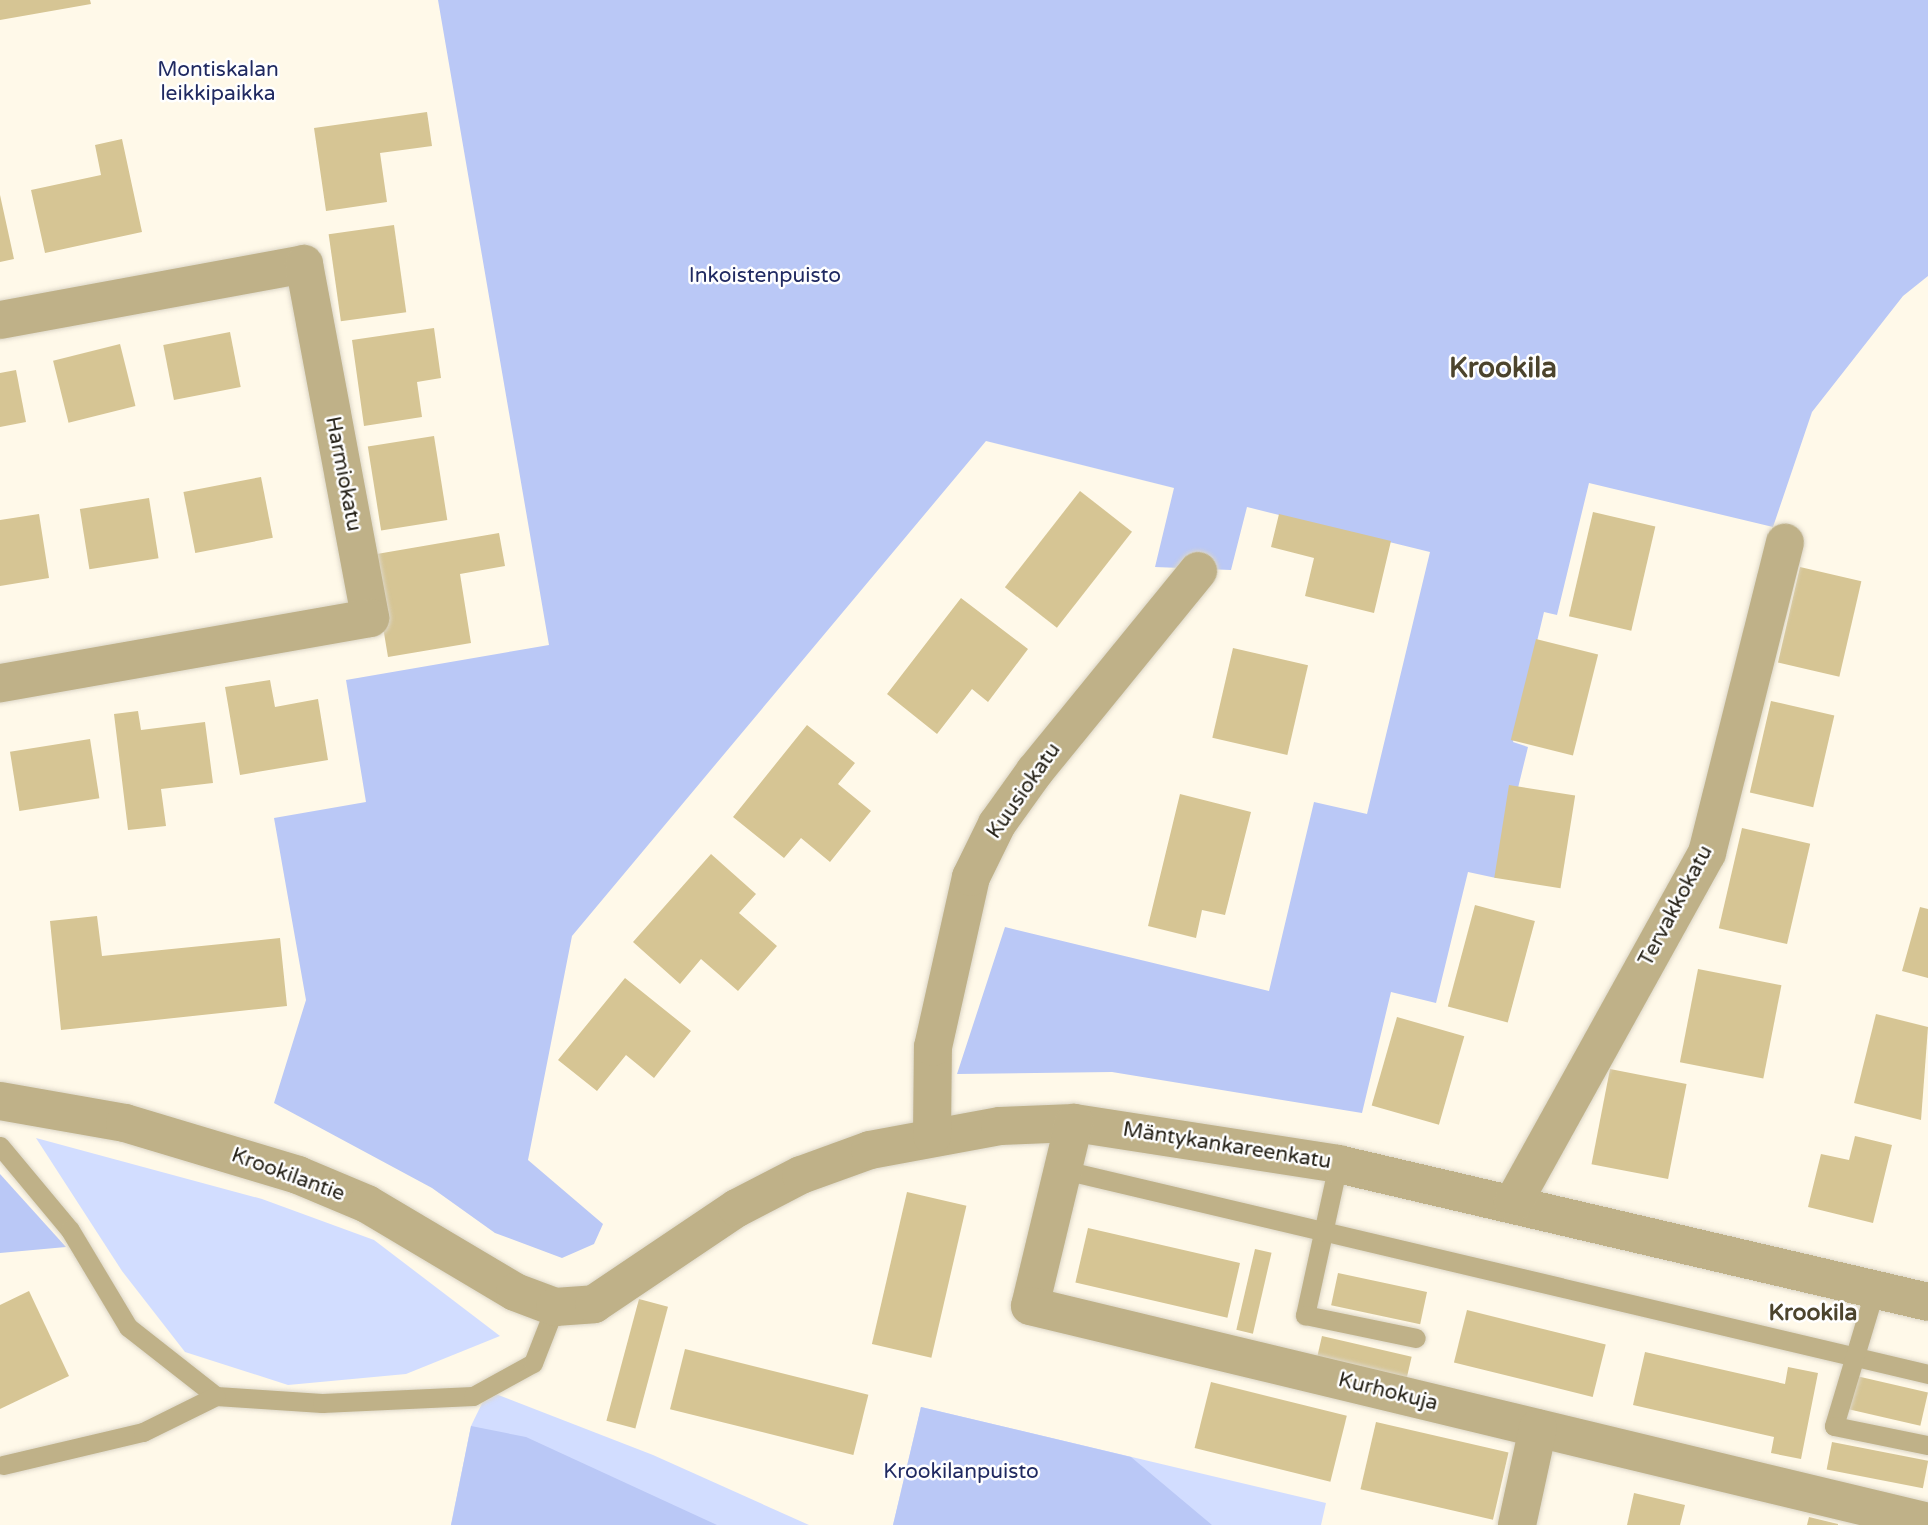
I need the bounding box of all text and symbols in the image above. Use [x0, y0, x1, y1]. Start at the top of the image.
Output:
park label: Montiskalan leikkipaikka [157, 57, 279, 107]
park label: Inkoistenpuisto [689, 263, 841, 289]
district label: Krookila [1449, 351, 1557, 385]
street label: Harmiokatu [320, 414, 366, 534]
street label: Kuusiokatu [982, 738, 1066, 844]
street label: Tervakkokatu [1634, 841, 1718, 971]
street label: Mäntykankareenkatu [1121, 1117, 1333, 1175]
street label: Krookilantie [228, 1143, 348, 1207]
district label: Krookila [1769, 1299, 1857, 1327]
street label: Kurhokuja [1336, 1367, 1440, 1417]
park label: Krookilanpuisto [883, 1459, 1039, 1485]

